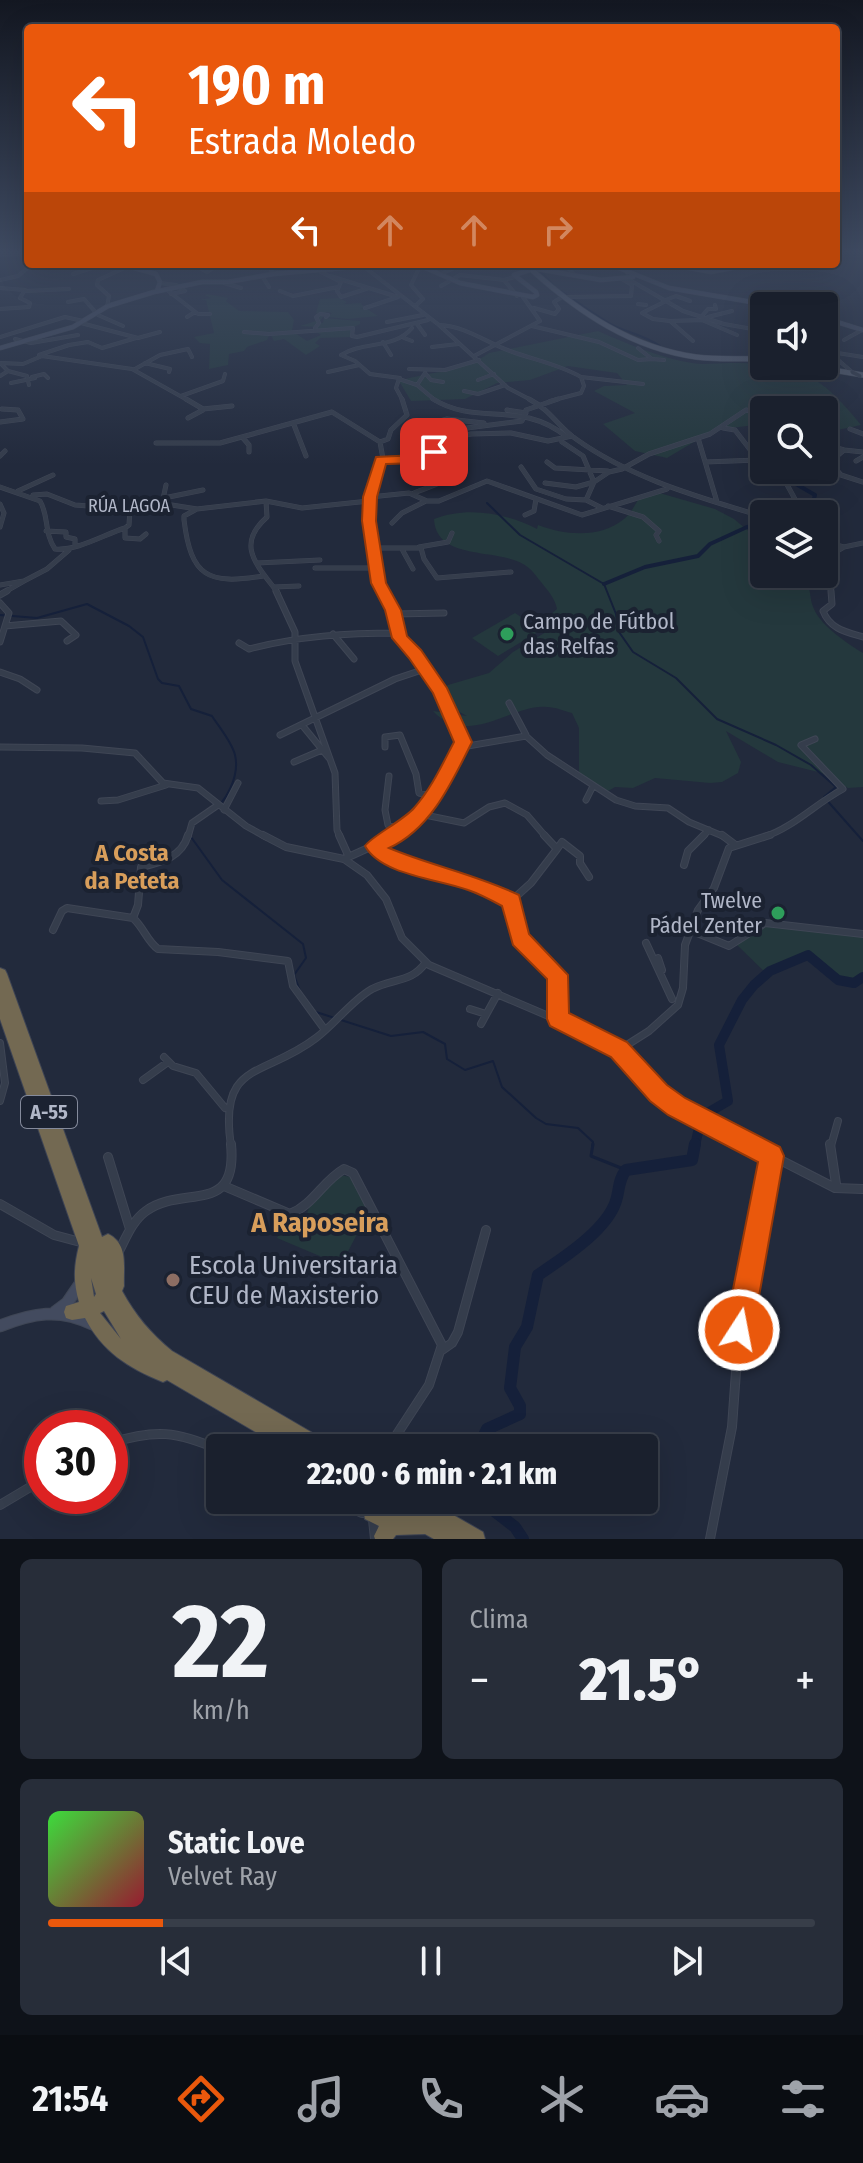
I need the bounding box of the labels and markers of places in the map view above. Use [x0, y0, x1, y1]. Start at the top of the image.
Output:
pin [400, 418, 468, 486]
place label: Campo de Fútbol das Relfas [523, 608, 675, 660]
marker: Campo de Fútbol das Relfas [498, 625, 516, 643]
place label: Twelve Pádel Zenter [649, 887, 762, 939]
marker: Twelve Pádel Zenter [769, 904, 787, 922]
place label: Escola Universitaria CEU de Maxisterio [189, 1250, 398, 1311]
marker: Escola Universitaria CEU de Maxisterio [164, 1271, 182, 1289]

